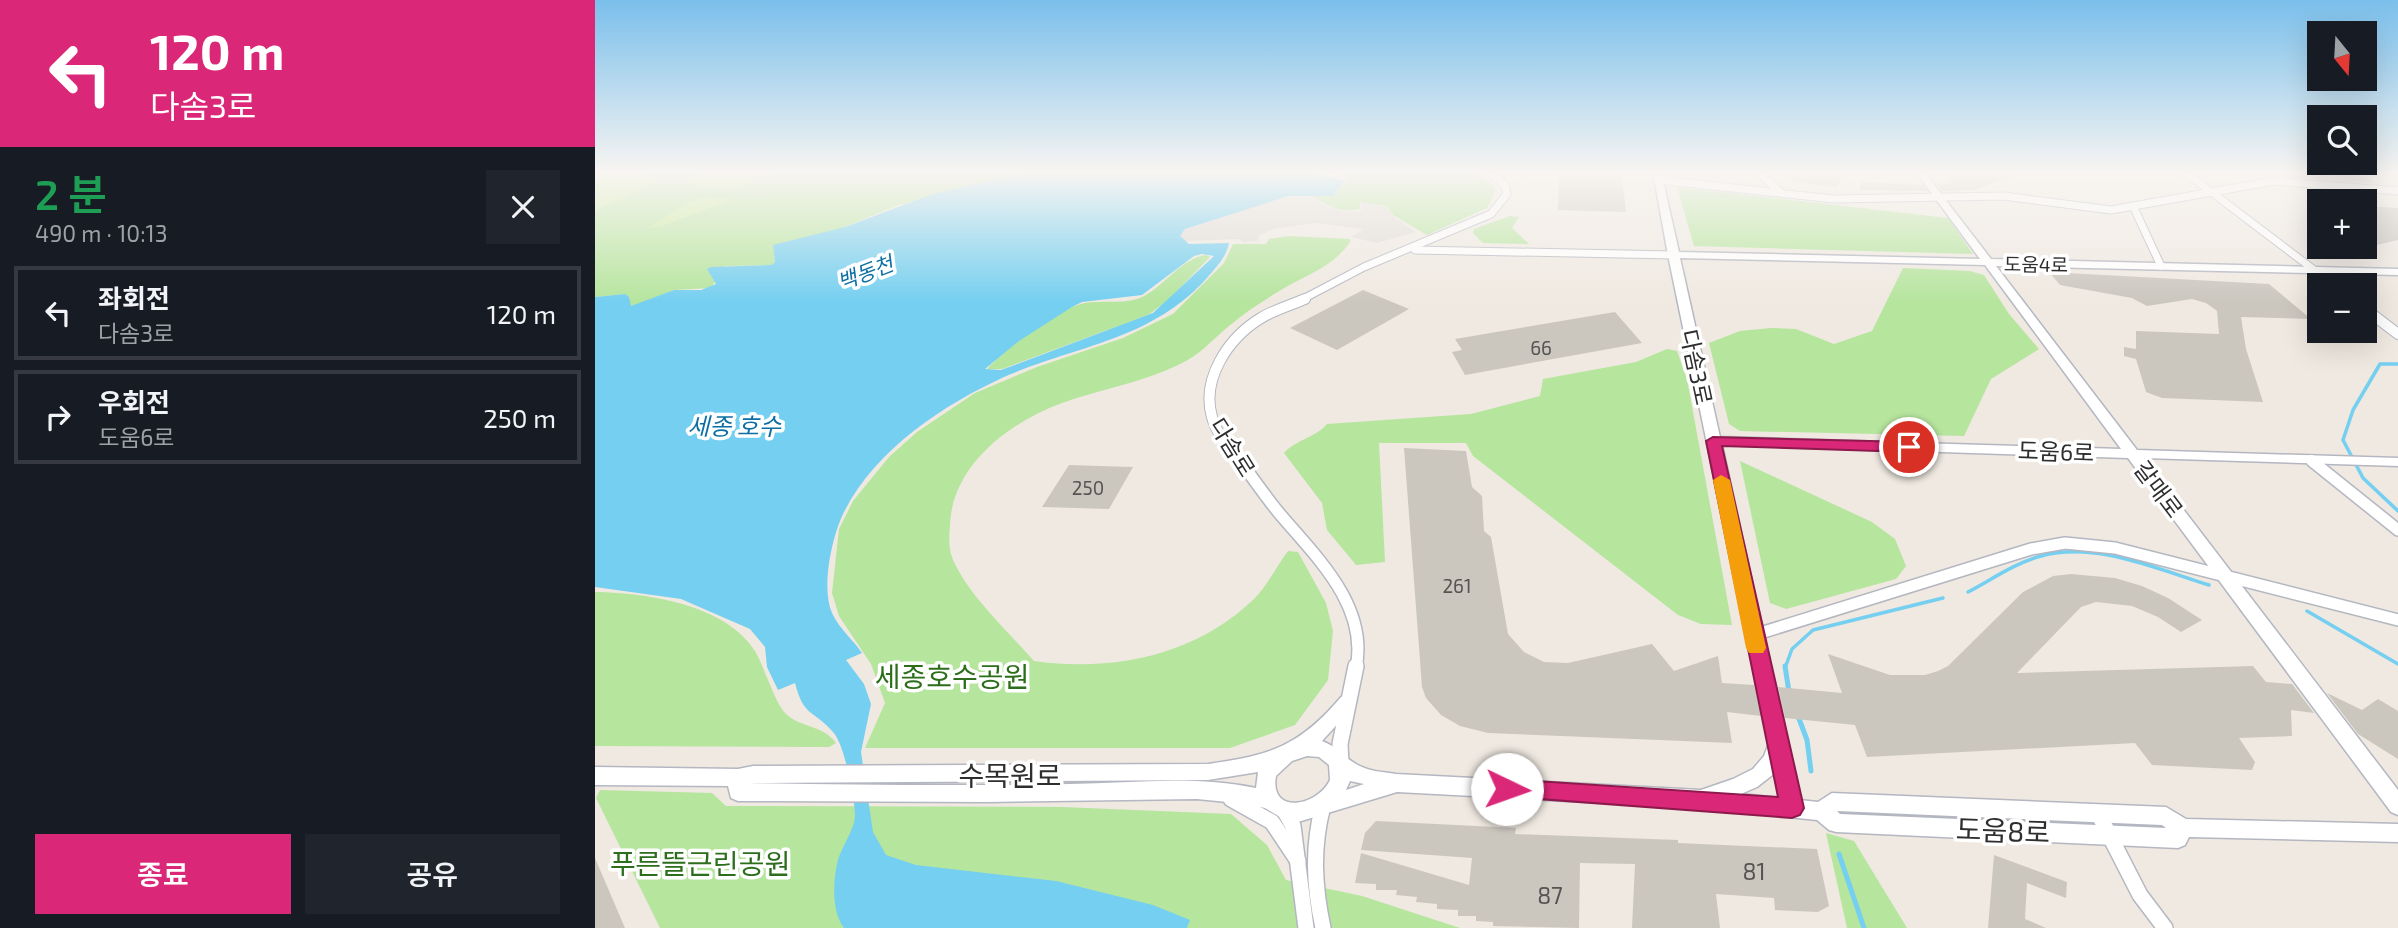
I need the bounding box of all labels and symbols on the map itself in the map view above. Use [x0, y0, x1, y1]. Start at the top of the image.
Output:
north arrow [2307, 21, 2377, 91]
water label: 백동천 [833, 249, 899, 294]
street label: 도움4로 [2004, 252, 2068, 276]
street label: 다솜3로 [1675, 327, 1719, 407]
house number: 66 [1530, 336, 1552, 359]
water label: 세종 호수 [687, 411, 782, 440]
street label: 다솜로 [1204, 413, 1262, 481]
pin [1879, 417, 1939, 477]
street label: 도움6로 [2017, 436, 2095, 466]
street label: 갈매로 [2129, 455, 2189, 523]
house number: 250 [1072, 476, 1104, 499]
house number: 261 [1442, 574, 1472, 597]
park label: 세종호수공원 [875, 659, 1029, 693]
position arrow [1470, 752, 1544, 826]
street label: 수목원로 [958, 758, 1062, 792]
street label: 도움8로 [1955, 811, 2051, 849]
park label: 푸른뜰근린공원 [610, 846, 790, 880]
house number: 81 [1742, 857, 1766, 885]
house number: 87 [1537, 881, 1563, 909]

